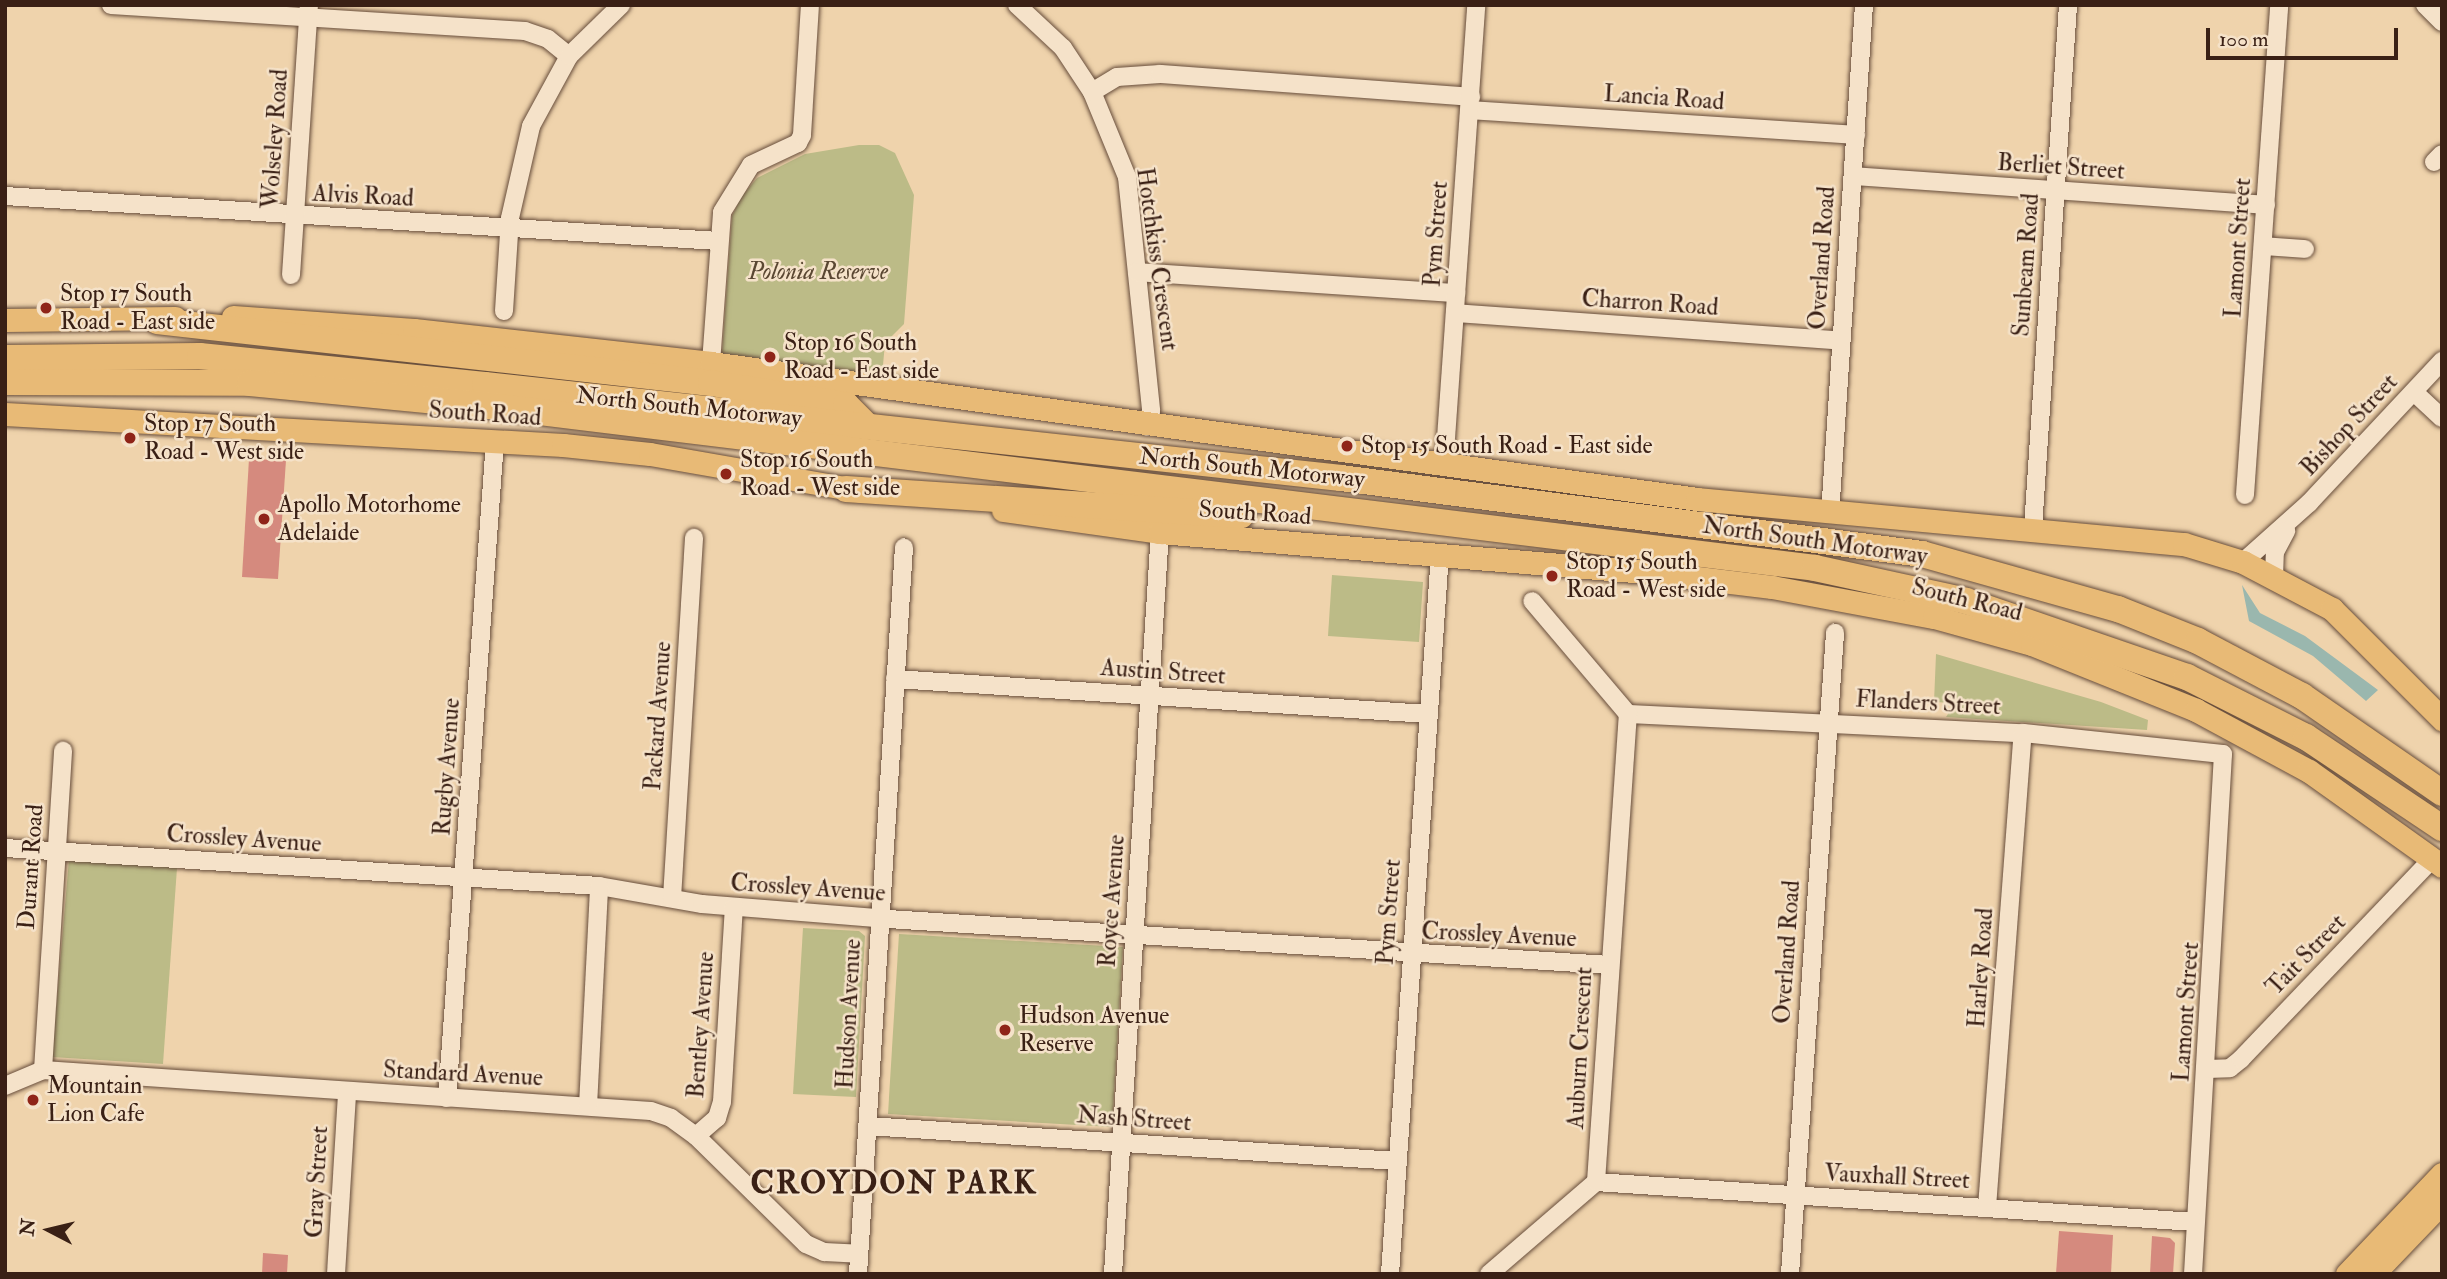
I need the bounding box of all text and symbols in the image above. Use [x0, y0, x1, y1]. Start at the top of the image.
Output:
scale bar [2209, 14, 2402, 58]
text: 100 m [2219, 26, 2269, 53]
street label: Wolseley Road [256, 68, 294, 210]
street label: Lancia Road [1603, 79, 1725, 117]
street label: Berliet Street [1996, 148, 2126, 186]
street label: Hotchkiss Crescent [1130, 166, 1184, 352]
street label: Lamont Street [2219, 177, 2257, 319]
street label: Alvis Road [312, 179, 414, 213]
street label: Pym Street [1418, 180, 1454, 288]
street label: Overland Road [1803, 185, 1841, 331]
street label: Sunbeam Road [2007, 192, 2045, 338]
park label: Polonia Reserve [748, 258, 888, 286]
place label: Stop 17 South Road - East side [60, 280, 215, 336]
street label: Charron Road [1581, 284, 1719, 322]
marker: Stop 17 South Road - East side [38, 300, 54, 316]
place label: Stop 16 South Road - East side [784, 329, 939, 385]
marker: Stop 16 South Road - East side [762, 349, 778, 365]
street label: Bishop Street [2294, 368, 2404, 482]
street label: North South Motorway [575, 381, 803, 433]
street label: South Road [428, 396, 542, 432]
place label: Stop 17 South Road - West side [144, 410, 304, 466]
marker: Stop 17 South Road - West side [122, 430, 138, 446]
place label: Stop 15 South Road - East side [1361, 432, 1653, 460]
marker: Stop 15 South Road - East side [1339, 438, 1355, 454]
street label: North South Motorway [1138, 442, 1366, 494]
place label: Stop 16 South Road - West side [740, 446, 900, 502]
marker: Stop 16 South Road - West side [718, 466, 734, 482]
place label: Apollo Motorhome Adelaide [278, 491, 461, 547]
street label: South Road [1198, 495, 1312, 531]
marker: Apollo Motorhome Adelaide [256, 511, 272, 527]
street label: North South Motorway [1701, 511, 1929, 571]
place label: Stop 15 South Road - West side [1566, 548, 1726, 604]
marker: Stop 15 South Road - West side [1544, 568, 1560, 584]
street label: South Road [1909, 572, 2025, 628]
street label: Packard Avenue [638, 641, 678, 791]
street label: Austin Street [1100, 653, 1226, 691]
street label: Flanders Street [1855, 685, 2001, 721]
street label: Rugby Avenue [428, 697, 466, 837]
street label: Durant Road [12, 803, 50, 931]
street label: Crossley Avenue [166, 819, 322, 859]
street label: Royce Avenue [1093, 834, 1131, 968]
street label: Pym Street [1371, 858, 1407, 966]
street label: Crossley Avenue [730, 868, 886, 908]
street label: Overland Road [1768, 879, 1806, 1025]
street label: Harley Road [1962, 907, 2000, 1029]
street label: Tait Street [2260, 908, 2352, 1002]
street label: Crossley Avenue [1421, 917, 1577, 953]
street label: Hudson Avenue [831, 938, 867, 1090]
street label: Lamont Street [2167, 941, 2205, 1083]
street label: Bentley Avenue [682, 951, 720, 1099]
street label: Auburn Crescent [1561, 966, 1599, 1130]
place label: Hudson Avenue Reserve [1019, 1002, 1169, 1058]
marker: Hudson Avenue Reserve [997, 1022, 1013, 1038]
street label: Standard Avenue [382, 1055, 544, 1093]
place label: Mountain Lion Cafe [47, 1072, 145, 1128]
marker: Mountain Lion Cafe [25, 1092, 41, 1108]
street label: Nash Street [1076, 1101, 1192, 1137]
street label: Gray Street [300, 1125, 334, 1239]
street label: Vauxhall Street [1824, 1159, 1970, 1195]
district label: CROYDON PARK [752, 1164, 1036, 1202]
north arrow [14, 1195, 84, 1265]
text: N [15, 1218, 41, 1237]

